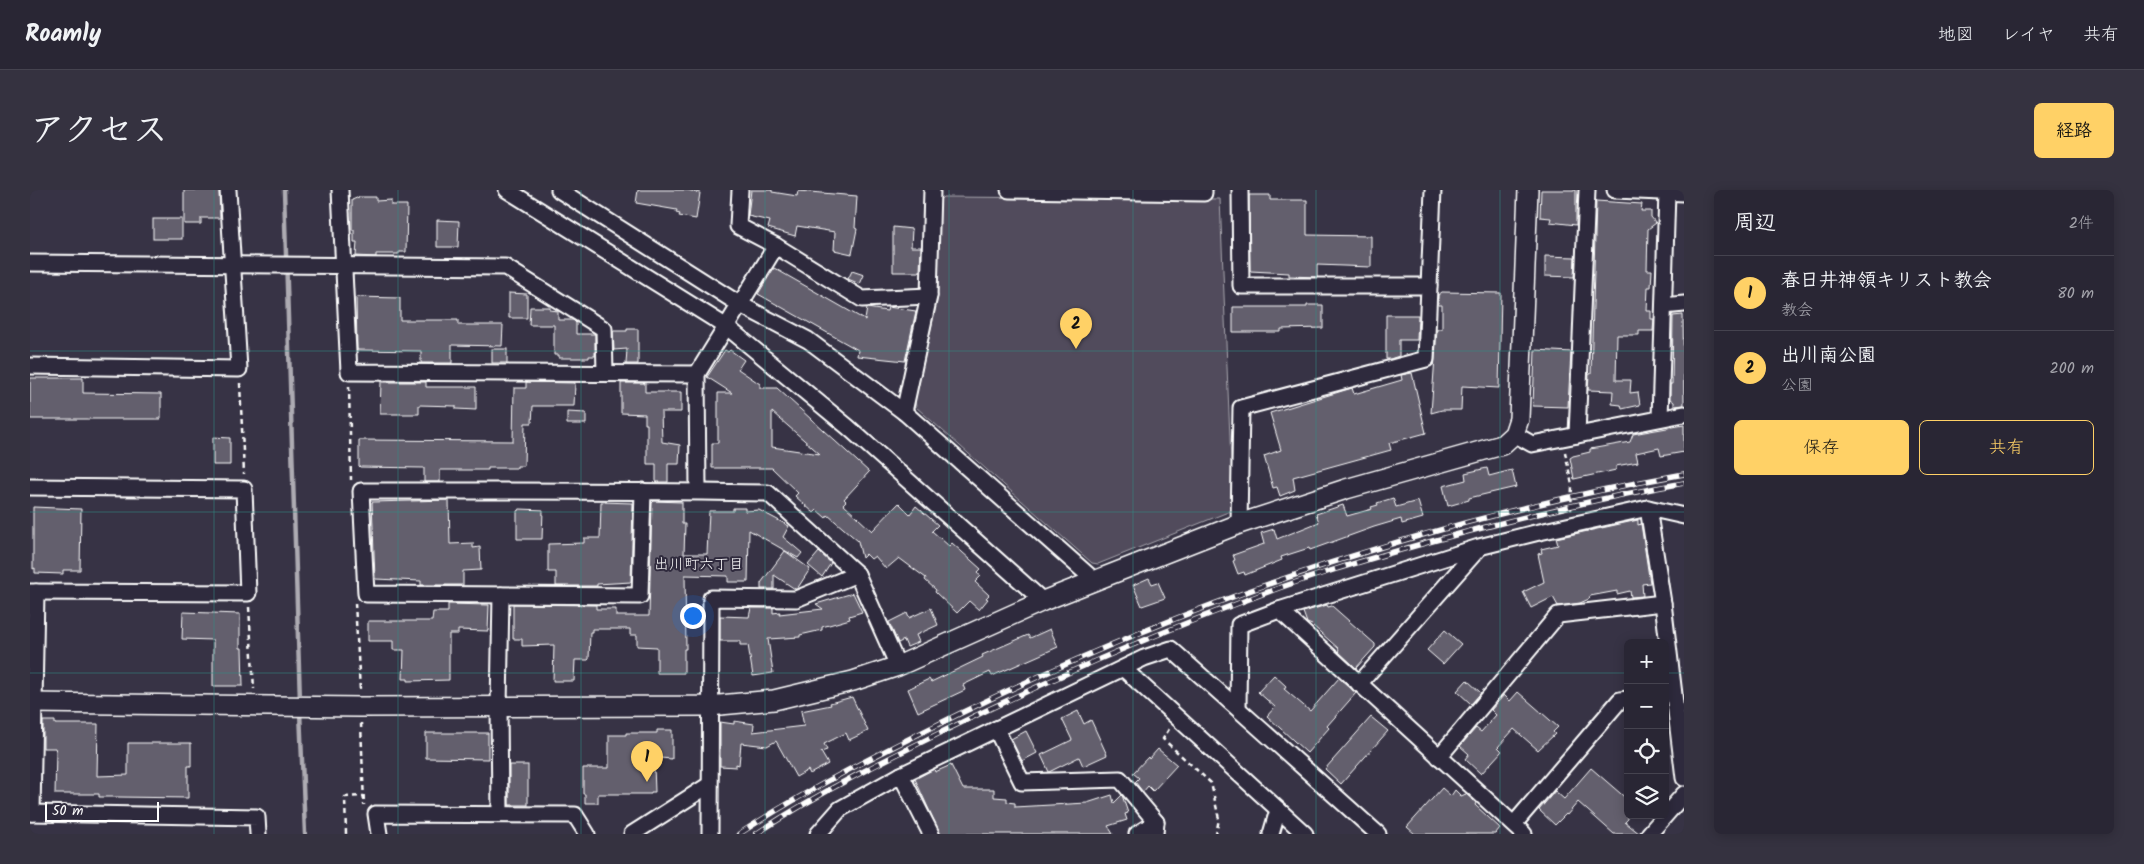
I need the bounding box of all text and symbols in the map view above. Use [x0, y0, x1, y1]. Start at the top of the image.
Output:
text: Roamly [25, 15, 101, 54]
text: 地図 [1938, 21, 1974, 50]
text: レイヤ [2002, 21, 2055, 50]
text: 共有 [2083, 21, 2119, 50]
button: 経路 [2034, 103, 2114, 158]
text: アクセス [30, 104, 168, 160]
text: 周辺 [1734, 207, 1776, 240]
text: 2件 [2069, 211, 2094, 236]
text: 春日井神領キリスト教会 [1781, 266, 1992, 296]
text: 1 [1748, 281, 1752, 306]
text: 80 m [2057, 281, 2094, 306]
text: 教会 [1781, 298, 1813, 323]
pin: 2 [1060, 308, 1092, 349]
text: 出川南公園 [1781, 341, 1876, 371]
text: 2 [1745, 356, 1755, 381]
text: 200 m [2050, 356, 2094, 381]
text: 公園 [1781, 373, 1813, 398]
button: 保存 [1734, 420, 1909, 475]
button: 共有 [1919, 420, 2094, 475]
district label: 出川町六丁目 [654, 553, 744, 577]
your location [680, 603, 706, 629]
map controls [1624, 639, 1669, 819]
button: + [1624, 639, 1669, 684]
button: − [1624, 684, 1669, 729]
button: locate [1624, 729, 1669, 774]
pin: 1 [631, 741, 663, 782]
button: layers [1624, 774, 1669, 819]
scale bar [45, 799, 159, 822]
text: 50 m [52, 800, 83, 822]

